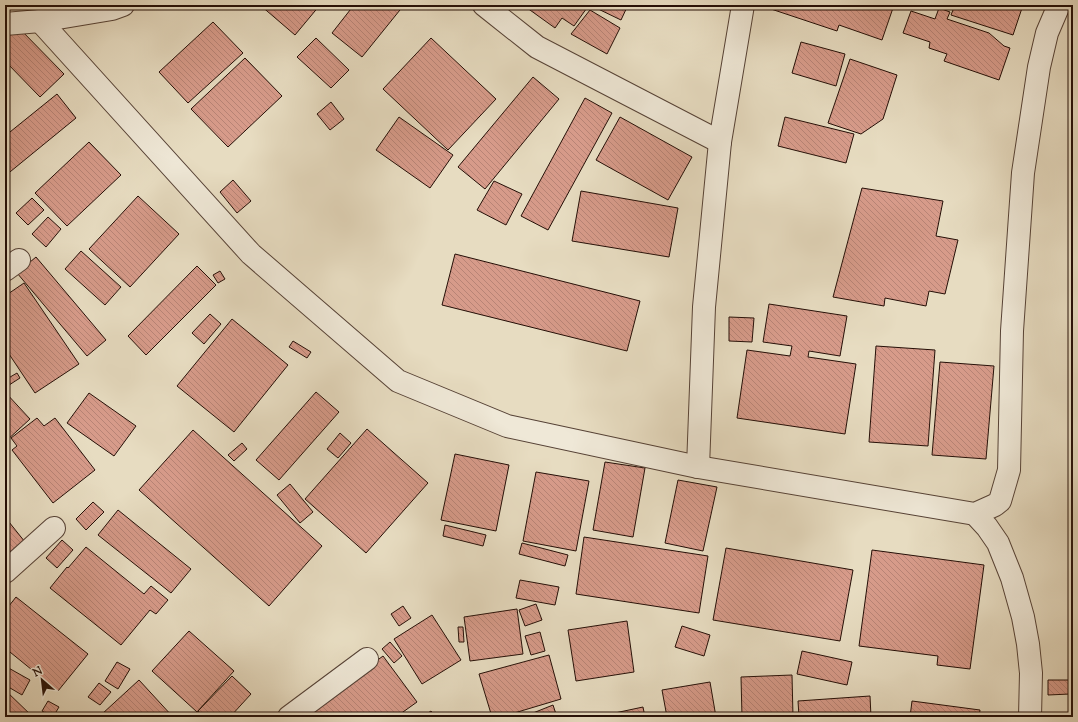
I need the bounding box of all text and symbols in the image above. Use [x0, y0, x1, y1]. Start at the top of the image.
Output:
north arrow [22, 660, 62, 700]
text: N [29, 663, 46, 682]

